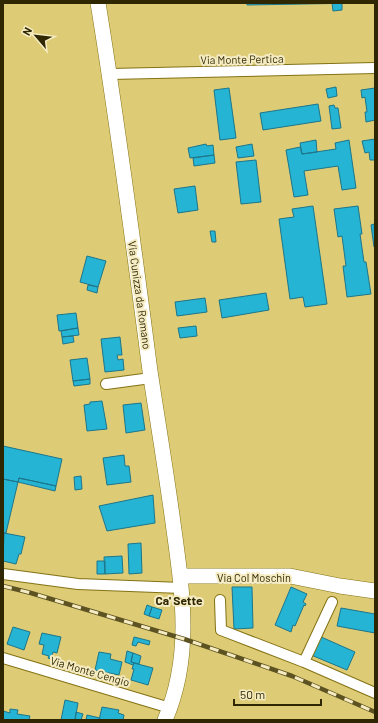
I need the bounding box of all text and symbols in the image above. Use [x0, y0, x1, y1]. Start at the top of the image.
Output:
north arrow [16, 16, 56, 56]
text: N [19, 25, 34, 37]
street label: Via Monte Pertica [200, 52, 284, 66]
street label: Via Cunizza da Romano [126, 240, 154, 350]
street label: Via Col Moschin [217, 571, 291, 584]
district label: Ca' Sette [156, 593, 203, 607]
street label: Via Monte Cengio [49, 653, 131, 689]
scale bar [234, 681, 321, 707]
text: 50 m [240, 687, 265, 701]

